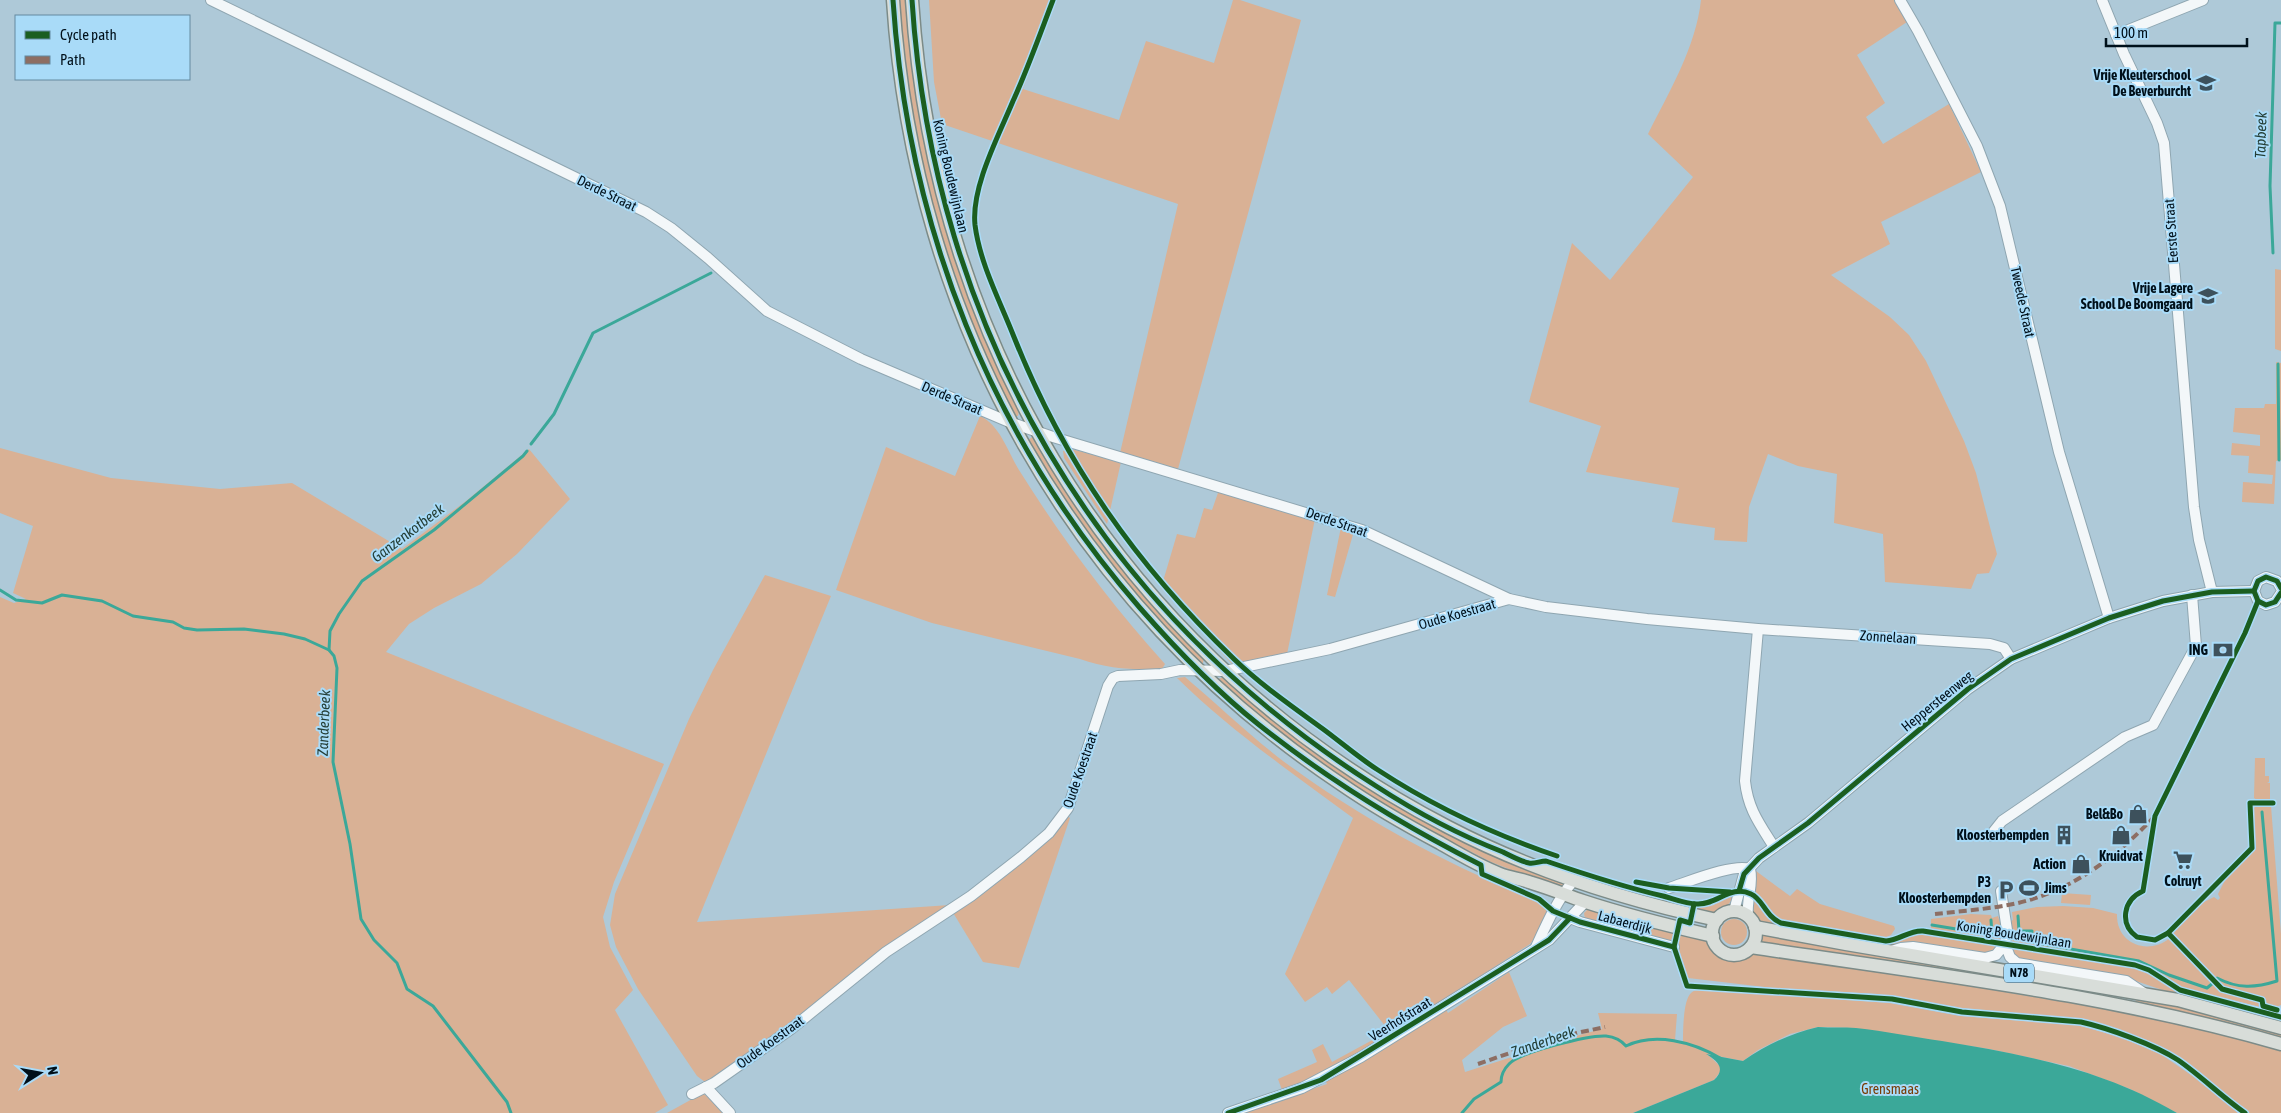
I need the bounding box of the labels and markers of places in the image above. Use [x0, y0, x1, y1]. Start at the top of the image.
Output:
place label: Vrije Kleuterschool De Beverburcht [2093, 67, 2191, 99]
school or university icon: Vrije Kleuterschool De Beverburcht [2195, 72, 2217, 94]
place label: Vrije Lagere School De Boomgaard [2081, 280, 2193, 312]
school or university icon: Vrije Lagere School De Boomgaard [2197, 285, 2219, 307]
bank icon: ING [2212, 639, 2234, 661]
place label: ING [2189, 642, 2209, 658]
shop icon: Bel&Bo [2127, 803, 2149, 825]
place label: Bel&Bo [2086, 806, 2123, 822]
building icon: Kloosterbempden [2053, 824, 2075, 846]
shop icon: Kruidvat [2110, 824, 2132, 846]
place label: Kloosterbempden [1957, 827, 2049, 843]
place label: Kruidvat [2099, 848, 2143, 864]
supermarket icon: Colruyt [2172, 849, 2194, 871]
shop icon: Action [2070, 853, 2092, 875]
place label: Action [2032, 856, 2066, 872]
place label: Colruyt [2164, 873, 2202, 889]
place label: P3 Kloosterbempden [1899, 874, 1991, 906]
sports icon: Jims [2018, 877, 2040, 899]
parking icon: P3 Kloosterbempden [1995, 879, 2017, 901]
place label: Jims [2043, 880, 2067, 896]

